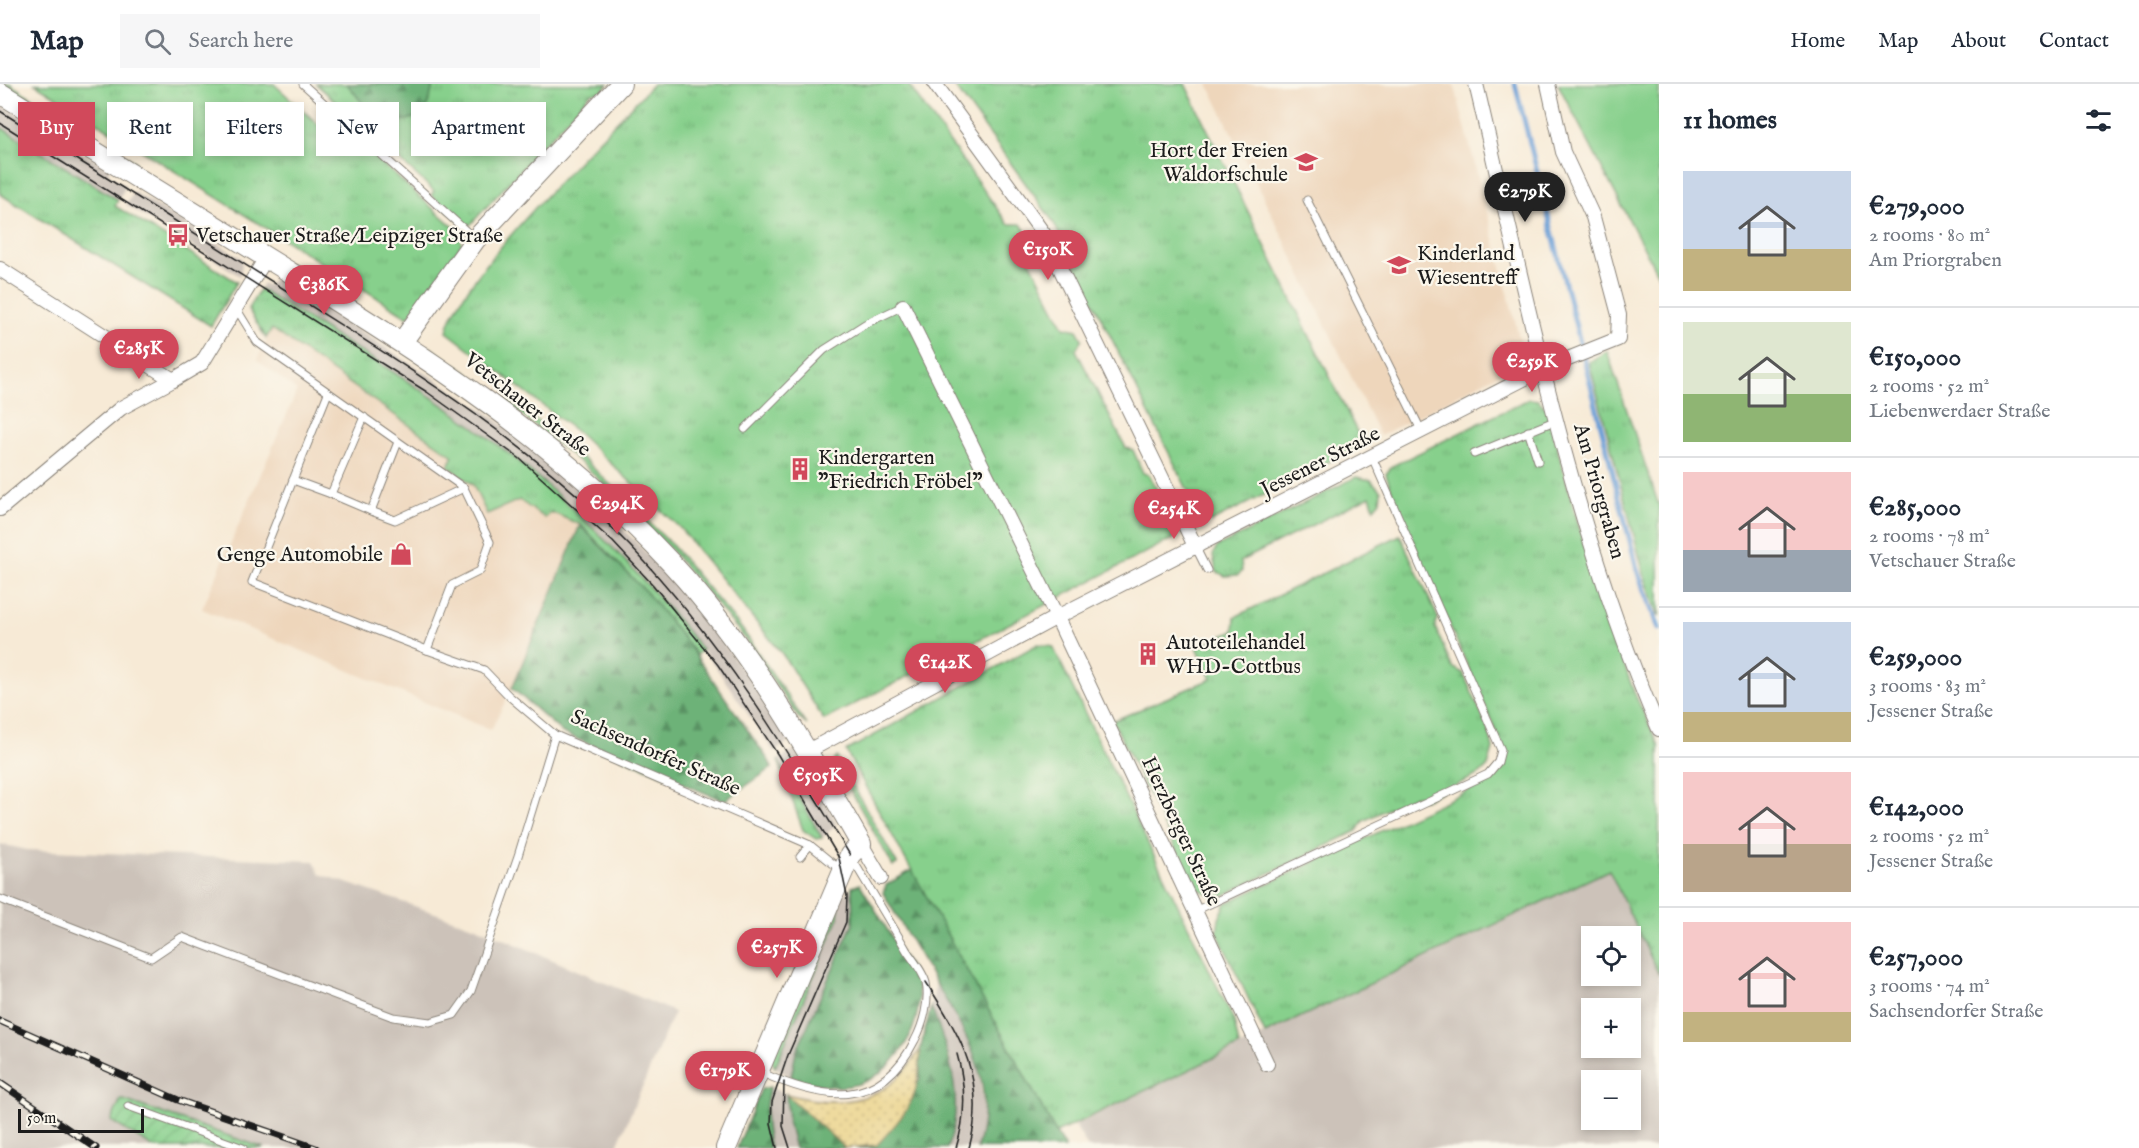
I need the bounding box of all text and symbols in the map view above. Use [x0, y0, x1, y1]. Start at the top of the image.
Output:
search box [120, 14, 540, 68]
text: Map [30, 24, 84, 59]
icon: search [141, 25, 174, 58]
text: Search here [189, 27, 293, 55]
text: Home [1790, 28, 1845, 55]
text: Map [1878, 28, 1918, 55]
text: About [1951, 28, 2006, 55]
text: Contact [2039, 28, 2109, 55]
chip: Buy [18, 102, 95, 156]
chip: Rent [107, 102, 193, 156]
chip: Filters [205, 102, 304, 156]
chip: New [316, 102, 399, 156]
chip: Apartment [411, 102, 546, 156]
text: 11 homes [1683, 104, 1777, 137]
icon: filters [2082, 104, 2115, 137]
place label: Hort der Freien Waldorfschule [1150, 138, 1288, 189]
school or university icon: Hort der Freien Waldorfschule [1293, 149, 1319, 175]
pin: €279K [1483, 172, 1567, 223]
text: €279K [1498, 179, 1552, 204]
text: €279,000 [1869, 190, 1965, 223]
icon: home [1731, 195, 1803, 267]
bus stop icon: Vetschauer Straße/Leipziger Straße [165, 222, 191, 248]
place label: Vetschauer Straße/Leipziger Straße [195, 223, 503, 250]
text: 2 rooms · 80 m² [1869, 223, 1990, 248]
pin: €150K [1006, 230, 1090, 281]
text: €150K [1023, 237, 1073, 262]
place label: Kinderland Wiesentreff [1417, 241, 1520, 292]
text: Am Priorgraben [1869, 248, 2002, 273]
school or university icon: Kinderland Wiesentreff [1386, 252, 1412, 278]
pin: €386K [282, 265, 366, 316]
text: €386K [299, 272, 349, 297]
pin: €285K [97, 329, 181, 380]
text: €285K [114, 336, 164, 361]
text: €150,000 [1869, 341, 1961, 374]
pin: €259K [1490, 342, 1574, 393]
street label: Vetschauer Straße [457, 346, 596, 464]
icon: home [1731, 346, 1803, 418]
text: €259K [1506, 349, 1558, 374]
text: 2 rooms · 52 m² [1869, 374, 1989, 399]
text: Liebenwerdaer Straße [1869, 399, 2050, 424]
street label: Am Priorgraben [1566, 420, 1631, 562]
street label: Jessener Straße [1255, 421, 1385, 505]
place label: Kindergarten "Friedrich Fröbel" [818, 445, 983, 496]
building icon: Kindergarten "Friedrich Fröbel" [787, 456, 813, 482]
pin: €294K [575, 484, 659, 535]
pin: €254K [1132, 489, 1216, 540]
text: €294K [590, 491, 644, 516]
text: €285,000 [1869, 491, 1961, 524]
text: €254K [1148, 496, 1200, 521]
icon: home [1731, 496, 1803, 568]
text: 2 rooms · 78 m² [1869, 524, 1990, 549]
shop icon: Genge Automobile [388, 541, 414, 567]
place label: Genge Automobile [217, 542, 383, 569]
text: Vetschauer Straße [1869, 549, 2016, 574]
place label: Autoteilehandel WHD-Cottbus [1165, 630, 1306, 681]
building icon: Autoteilehandel WHD-Cottbus [1135, 641, 1161, 667]
text: €259,000 [1869, 641, 1962, 674]
pin: €142K [903, 643, 987, 694]
icon: home [1731, 646, 1803, 718]
text: €142K [919, 650, 971, 675]
text: 3 rooms · 83 m² [1869, 674, 1986, 699]
text: Jessener Straße [1869, 699, 1993, 724]
street label: Sachsendorfer Straße [566, 704, 745, 803]
street label: Herzberger Straße [1134, 753, 1227, 911]
pin: €505K [776, 756, 860, 807]
text: €505K [793, 763, 843, 788]
text: €142,000 [1869, 791, 1964, 824]
icon: home [1731, 796, 1803, 868]
text: 2 rooms · 52 m² [1869, 824, 1989, 849]
text: Jessener Straße [1869, 849, 1993, 874]
map controls [1581, 926, 1641, 1130]
button: locate [1581, 926, 1641, 986]
pin: €257K [735, 928, 819, 979]
text: €257K [751, 935, 803, 960]
text: €257,000 [1869, 941, 1963, 974]
icon: home [1731, 946, 1803, 1018]
text: 3 rooms · 74 m² [1869, 974, 1990, 999]
button: + [1581, 998, 1641, 1058]
text: Sachsendorfer Straße [1869, 999, 2043, 1024]
pin: €179K [683, 1051, 767, 1102]
text: €179K [699, 1058, 751, 1083]
button: − [1581, 1070, 1641, 1130]
scale bar [18, 1106, 144, 1134]
text: 50 m [27, 1109, 56, 1129]

